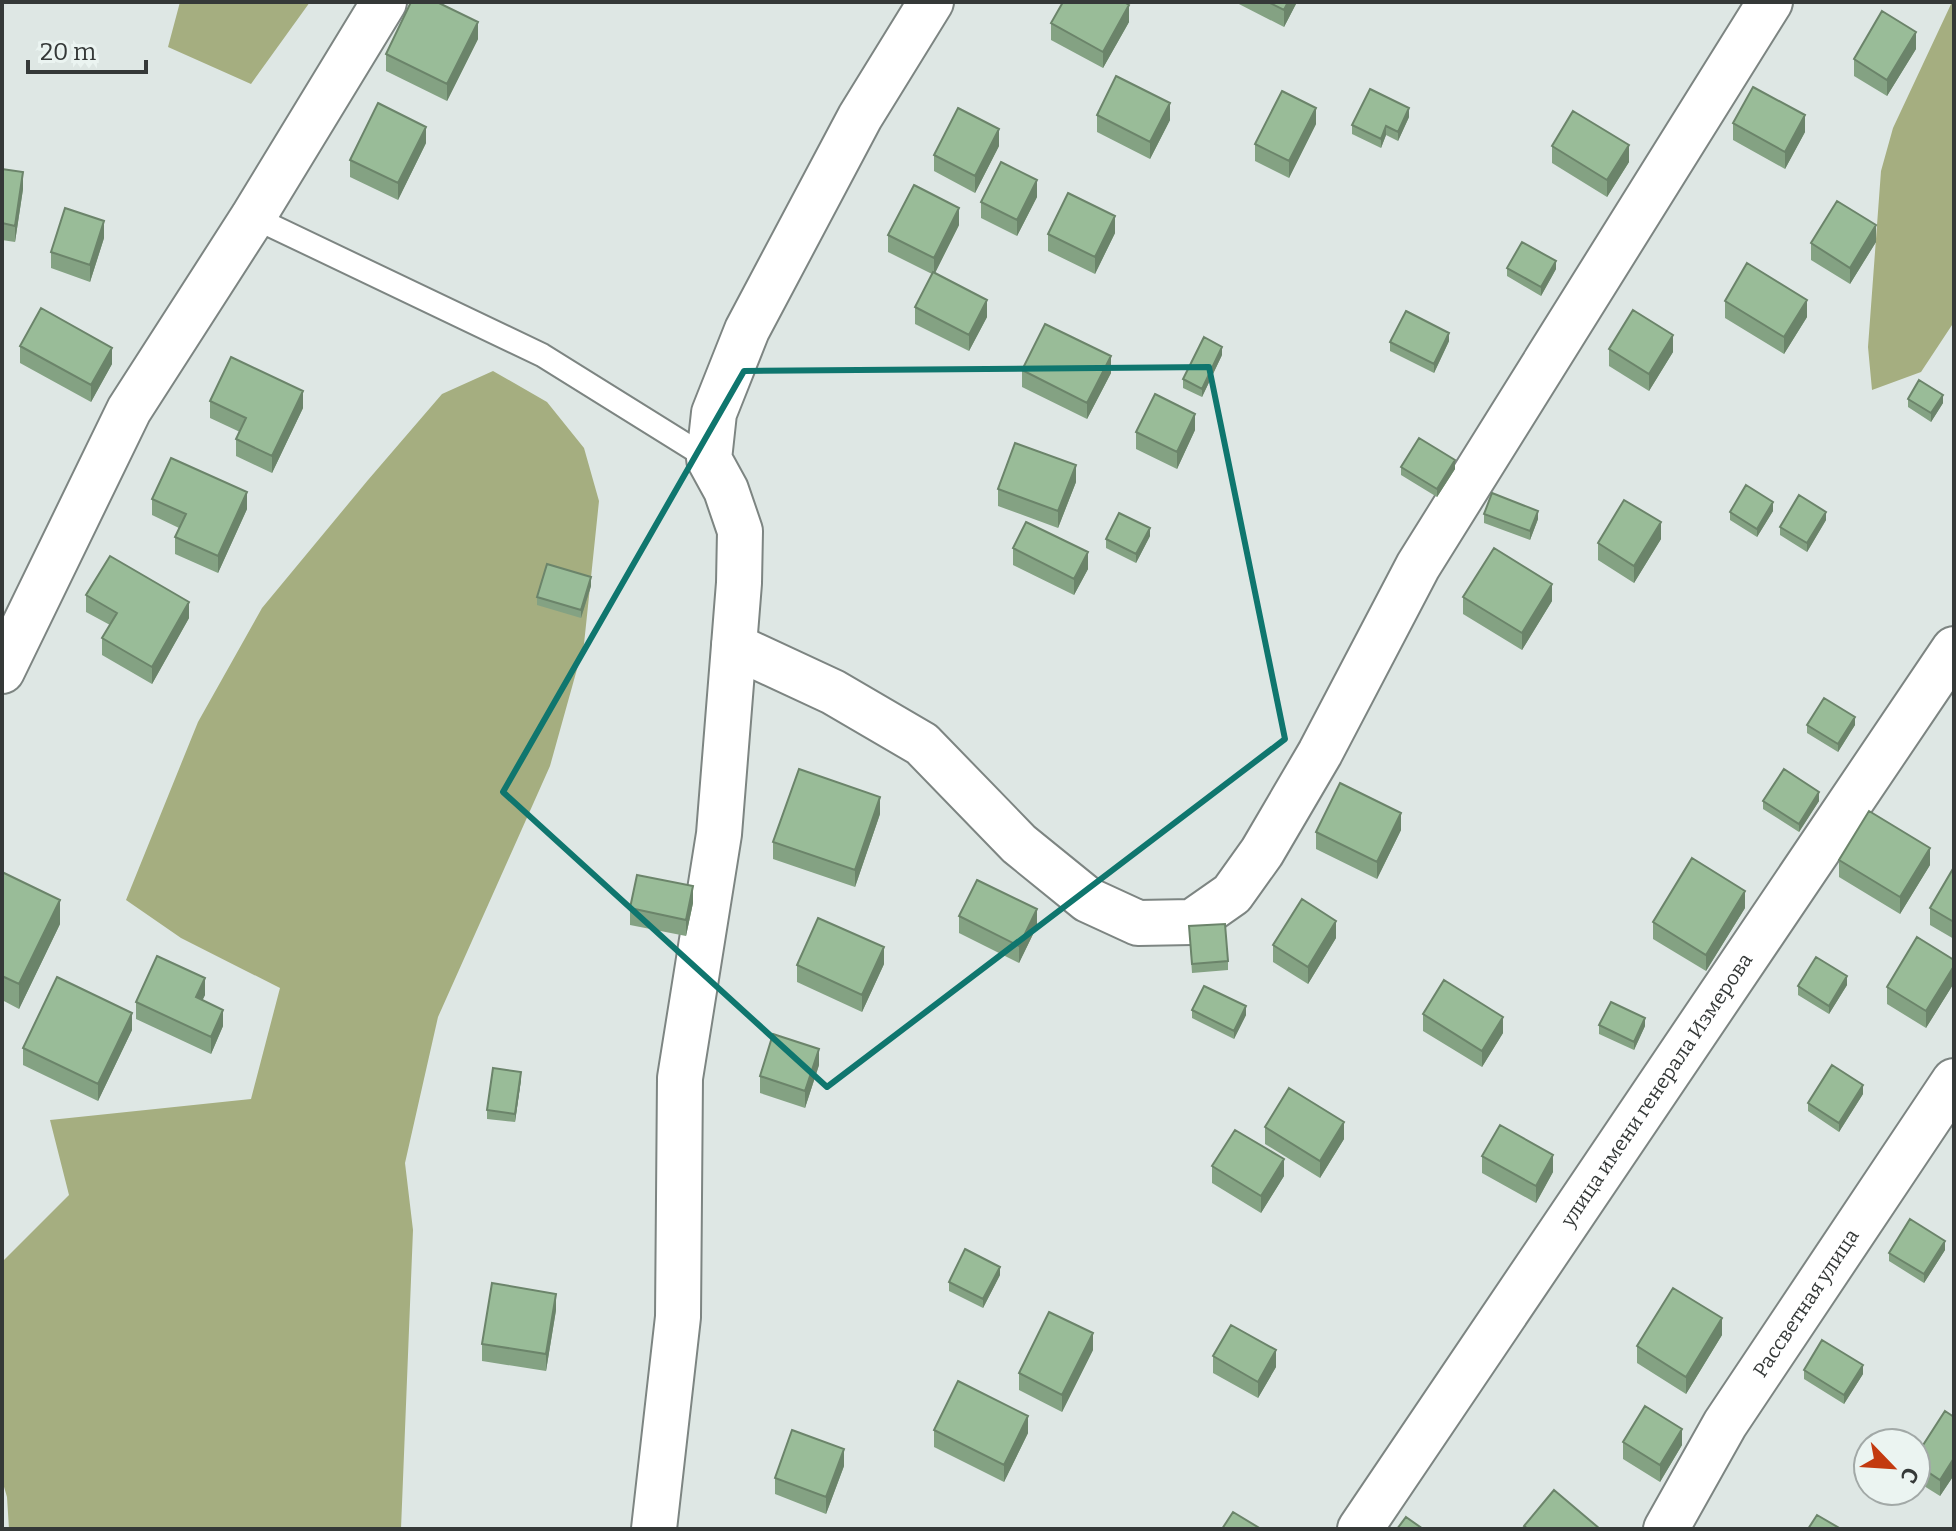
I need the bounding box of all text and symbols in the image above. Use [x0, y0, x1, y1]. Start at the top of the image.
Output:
scale bar [28, 24, 146, 74]
text: 20 m [40, 38, 96, 66]
street label: улица имени генерала Измерова [1555, 948, 1757, 1232]
street label: Рассветная улица [1748, 1224, 1864, 1381]
north arrow [1852, 1427, 1932, 1507]
text: С [1894, 1463, 1925, 1487]

